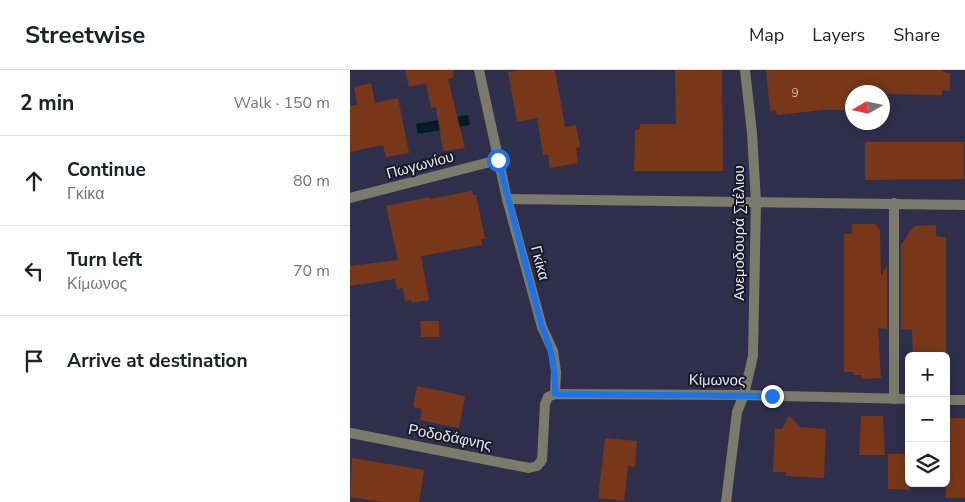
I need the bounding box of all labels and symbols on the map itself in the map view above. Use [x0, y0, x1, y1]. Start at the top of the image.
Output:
house number: 9 [791, 85, 799, 101]
north arrow [845, 85, 890, 130]
street label: Πωγωνίου [384, 146, 456, 184]
route start [487, 149, 510, 172]
street label: Ανεμοδουρά Στέλιου [729, 165, 749, 301]
street label: Γκίκα [526, 243, 554, 283]
street label: Κίμωνος [689, 370, 745, 390]
route end [761, 385, 784, 408]
street label: Ροδοδάφνης [406, 419, 494, 455]

